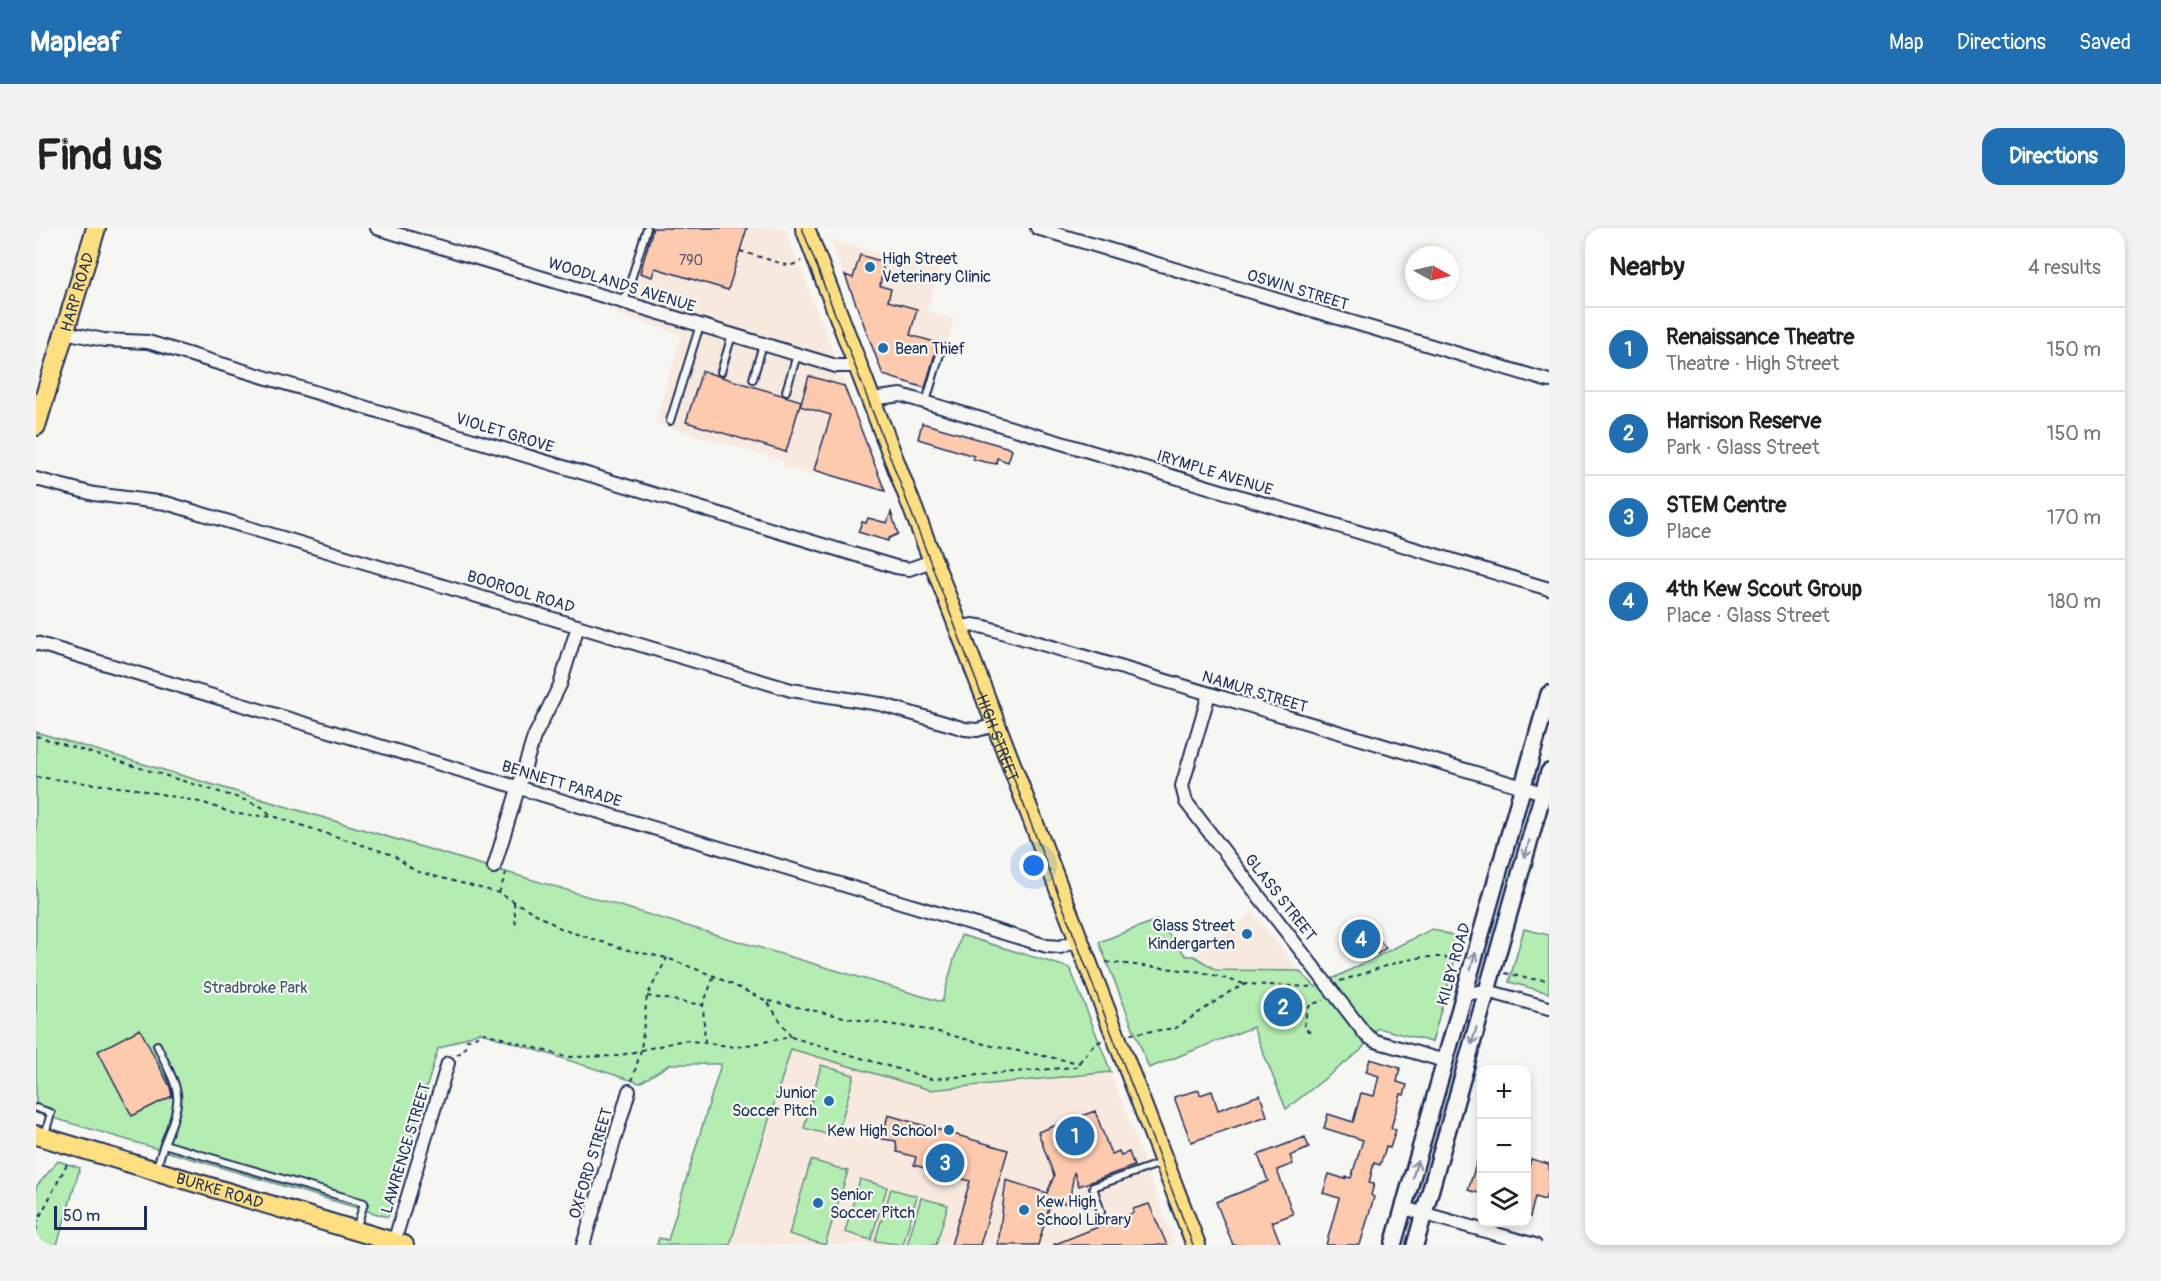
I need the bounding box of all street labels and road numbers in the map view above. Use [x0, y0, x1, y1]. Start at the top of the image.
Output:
street label: HARP ROAD [56, 250, 99, 334]
street label: WOODLANDS AVENUE [545, 253, 698, 317]
street label: OSWIN STREET [1245, 265, 1351, 315]
street label: VIOLET GROVE [453, 408, 556, 457]
street label: IRYMPLE AVENUE [1154, 446, 1275, 500]
street label: BOOROOL ROAD [465, 566, 577, 618]
street label: NAMUR STREET [1200, 666, 1310, 717]
street label: HIGH STREET [971, 692, 1023, 784]
street label: BENNETT PARADE [499, 756, 624, 812]
street label: GLASS STREET [1240, 850, 1321, 945]
street label: KILBY ROAD [1433, 921, 1475, 1008]
street label: LAWRENCE STREET [377, 1080, 435, 1216]
street label: OXFORD STREET [565, 1105, 617, 1221]
street label: BURKE ROAD [174, 1168, 266, 1213]

